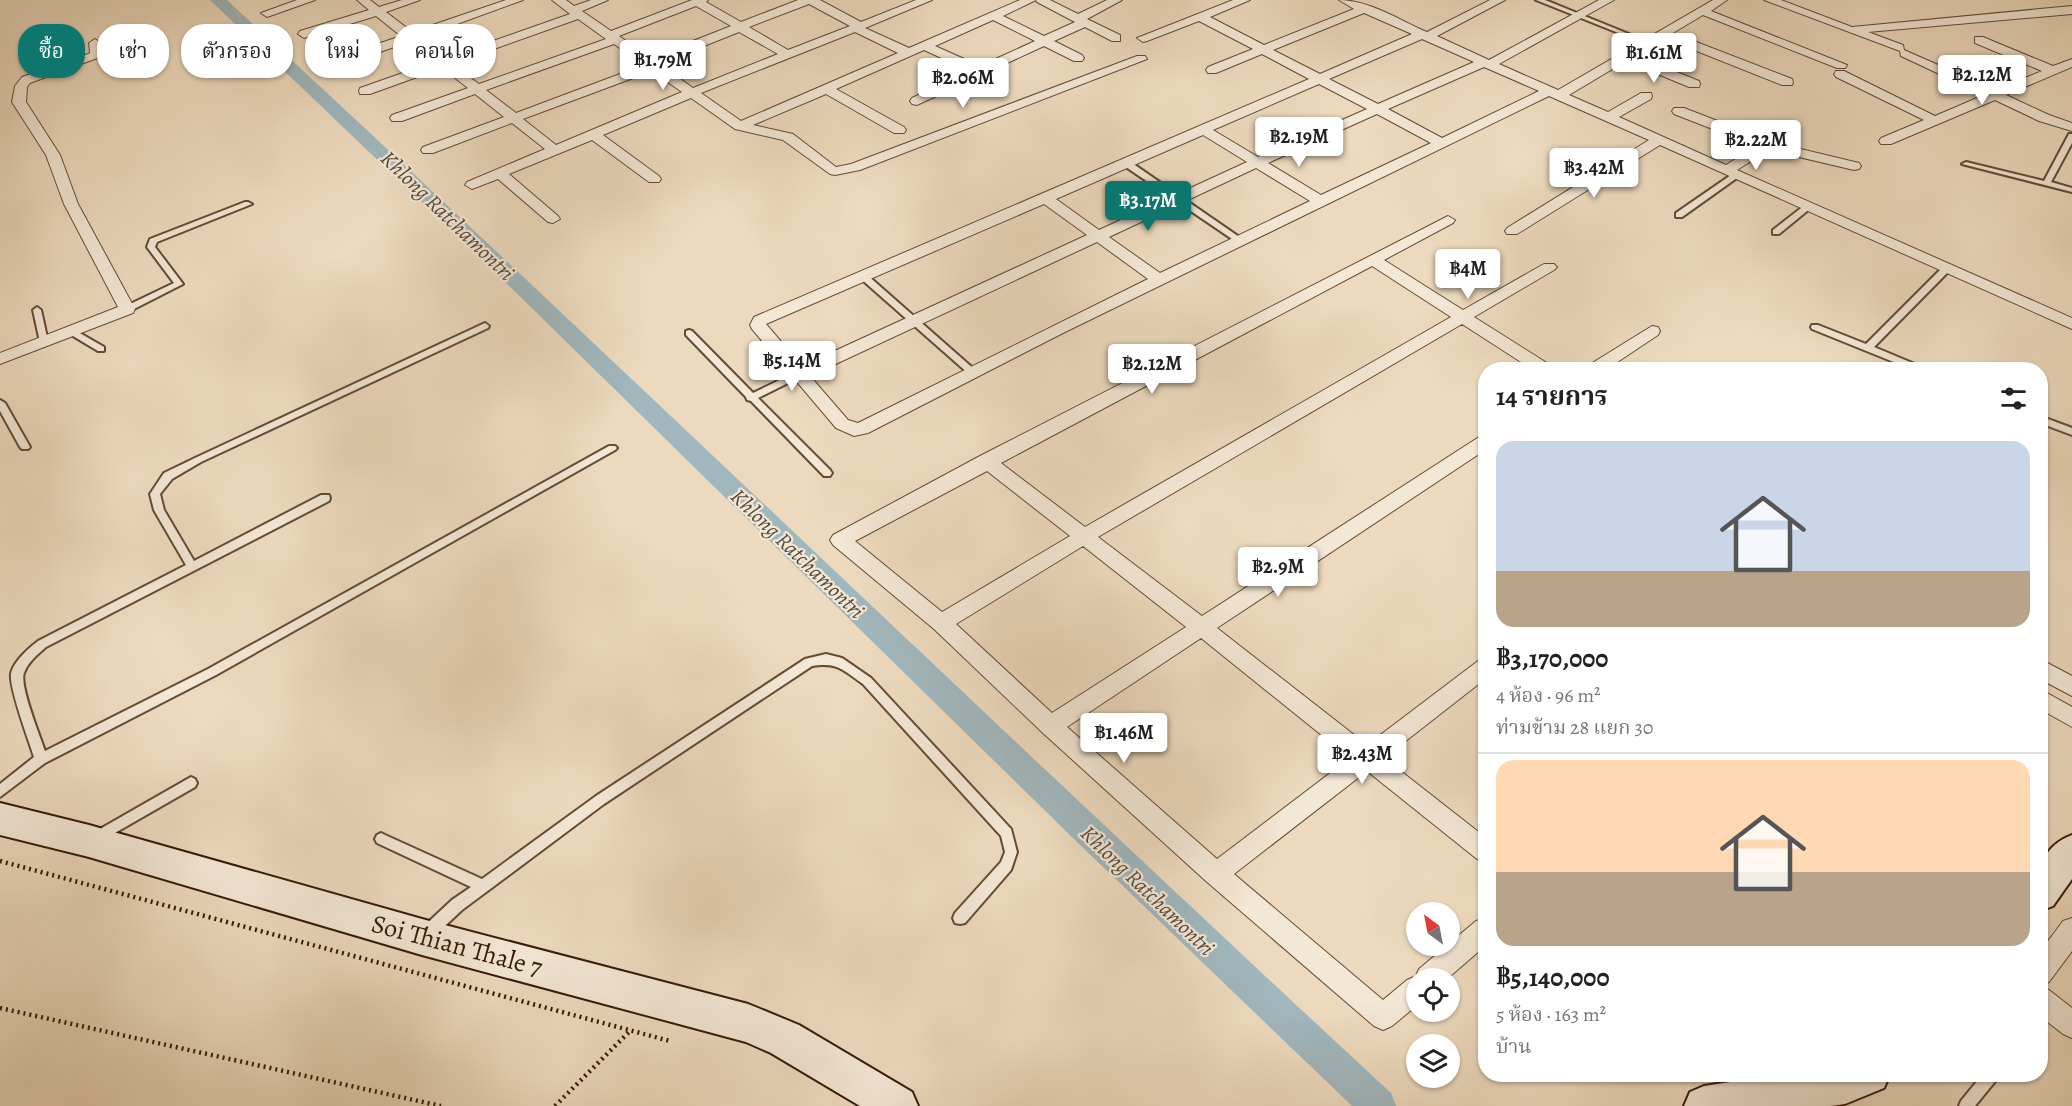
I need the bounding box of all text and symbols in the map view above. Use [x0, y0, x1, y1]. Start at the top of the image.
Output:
chip: ซื้อ [18, 24, 85, 78]
chip: เช่า [97, 24, 169, 78]
chip: ตัวกรอง [181, 24, 293, 78]
chip: ใหม่ [305, 24, 381, 78]
chip: คอนโด [393, 24, 496, 78]
pin: ฿1.61M [1605, 33, 1703, 84]
text: ฿1.61M [1625, 39, 1683, 66]
pin: ฿1.79M [614, 40, 712, 91]
text: ฿1.79M [634, 46, 692, 73]
pin: ฿2.12M [1933, 55, 2031, 106]
pin: ฿2.06M [914, 58, 1012, 109]
text: ฿2.12M [1952, 61, 2012, 88]
text: ฿2.06M [932, 64, 994, 91]
pin: ฿2.19M [1250, 117, 1348, 168]
pin: ฿2.22M [1707, 120, 1805, 171]
text: ฿2.19M [1269, 123, 1329, 150]
text: ฿2.22M [1725, 126, 1787, 153]
water label: Khlong Ratchamontri [374, 144, 521, 288]
pin: ฿3.42M [1545, 148, 1643, 199]
text: ฿3.42M [1563, 154, 1625, 181]
pin: ฿3.17M [1099, 181, 1197, 232]
text: ฿3.17M [1119, 187, 1177, 214]
pin: ฿4M [1439, 249, 1497, 300]
text: ฿4M [1449, 255, 1487, 282]
pin: ฿5.14M [743, 341, 841, 392]
pin: ฿2.12M [1103, 344, 1201, 395]
text: ฿5.14M [763, 347, 821, 374]
text: ฿2.12M [1122, 350, 1182, 377]
text: 14 รายการ [1496, 379, 1608, 414]
icon: filters [1997, 382, 2030, 415]
icon: home [1709, 480, 1817, 588]
water label: Khlong Ratchamontri [724, 482, 871, 626]
pin: ฿2.9M [1236, 547, 1320, 598]
text: ฿2.9M [1252, 553, 1304, 580]
text: ฿3,170,000 [1496, 641, 1608, 676]
text: 4 ห้อง · 96 m² [1496, 682, 1601, 709]
pin: ฿1.46M [1075, 713, 1173, 764]
text: ท่ามข้าม 28 แยก 30 [1496, 714, 1653, 741]
text: ฿1.46M [1094, 719, 1154, 746]
pin: ฿2.43M [1313, 734, 1411, 785]
text: ฿2.43M [1331, 740, 1393, 767]
icon: home [1709, 799, 1817, 907]
water label: Khlong Ratchamontri [1074, 819, 1221, 963]
north arrow [1406, 902, 1460, 956]
map controls [1406, 902, 1460, 1088]
street label: Soi Thian Thale 7 [368, 906, 546, 985]
text: ฿5,140,000 [1496, 960, 1609, 995]
button: locate [1406, 968, 1460, 1022]
text: 5 ห้อง · 163 m² [1496, 1001, 1606, 1028]
text: บ้าน [1496, 1033, 1532, 1060]
button: layers [1406, 1034, 1460, 1088]

